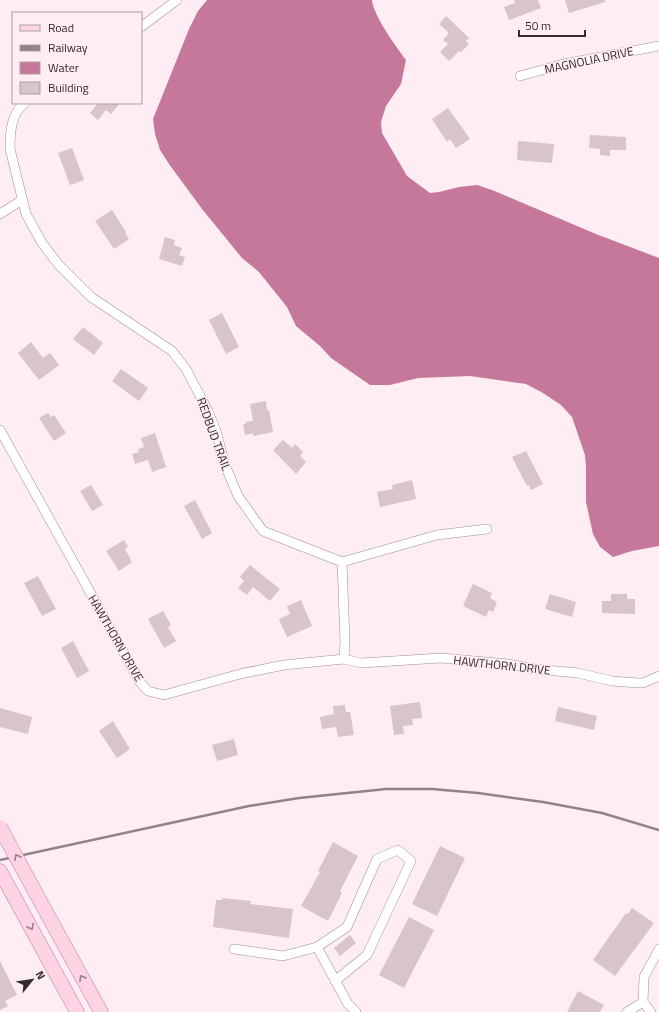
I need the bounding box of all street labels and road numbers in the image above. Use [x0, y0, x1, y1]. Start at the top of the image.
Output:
street label: MAGNOLIA DRIVE [543, 41, 636, 79]
street label: REDBUD TRAIL [192, 395, 236, 474]
street label: HAWTHORN DRIVE [83, 591, 149, 685]
street label: HAWTHORN DRIVE [452, 650, 552, 680]

